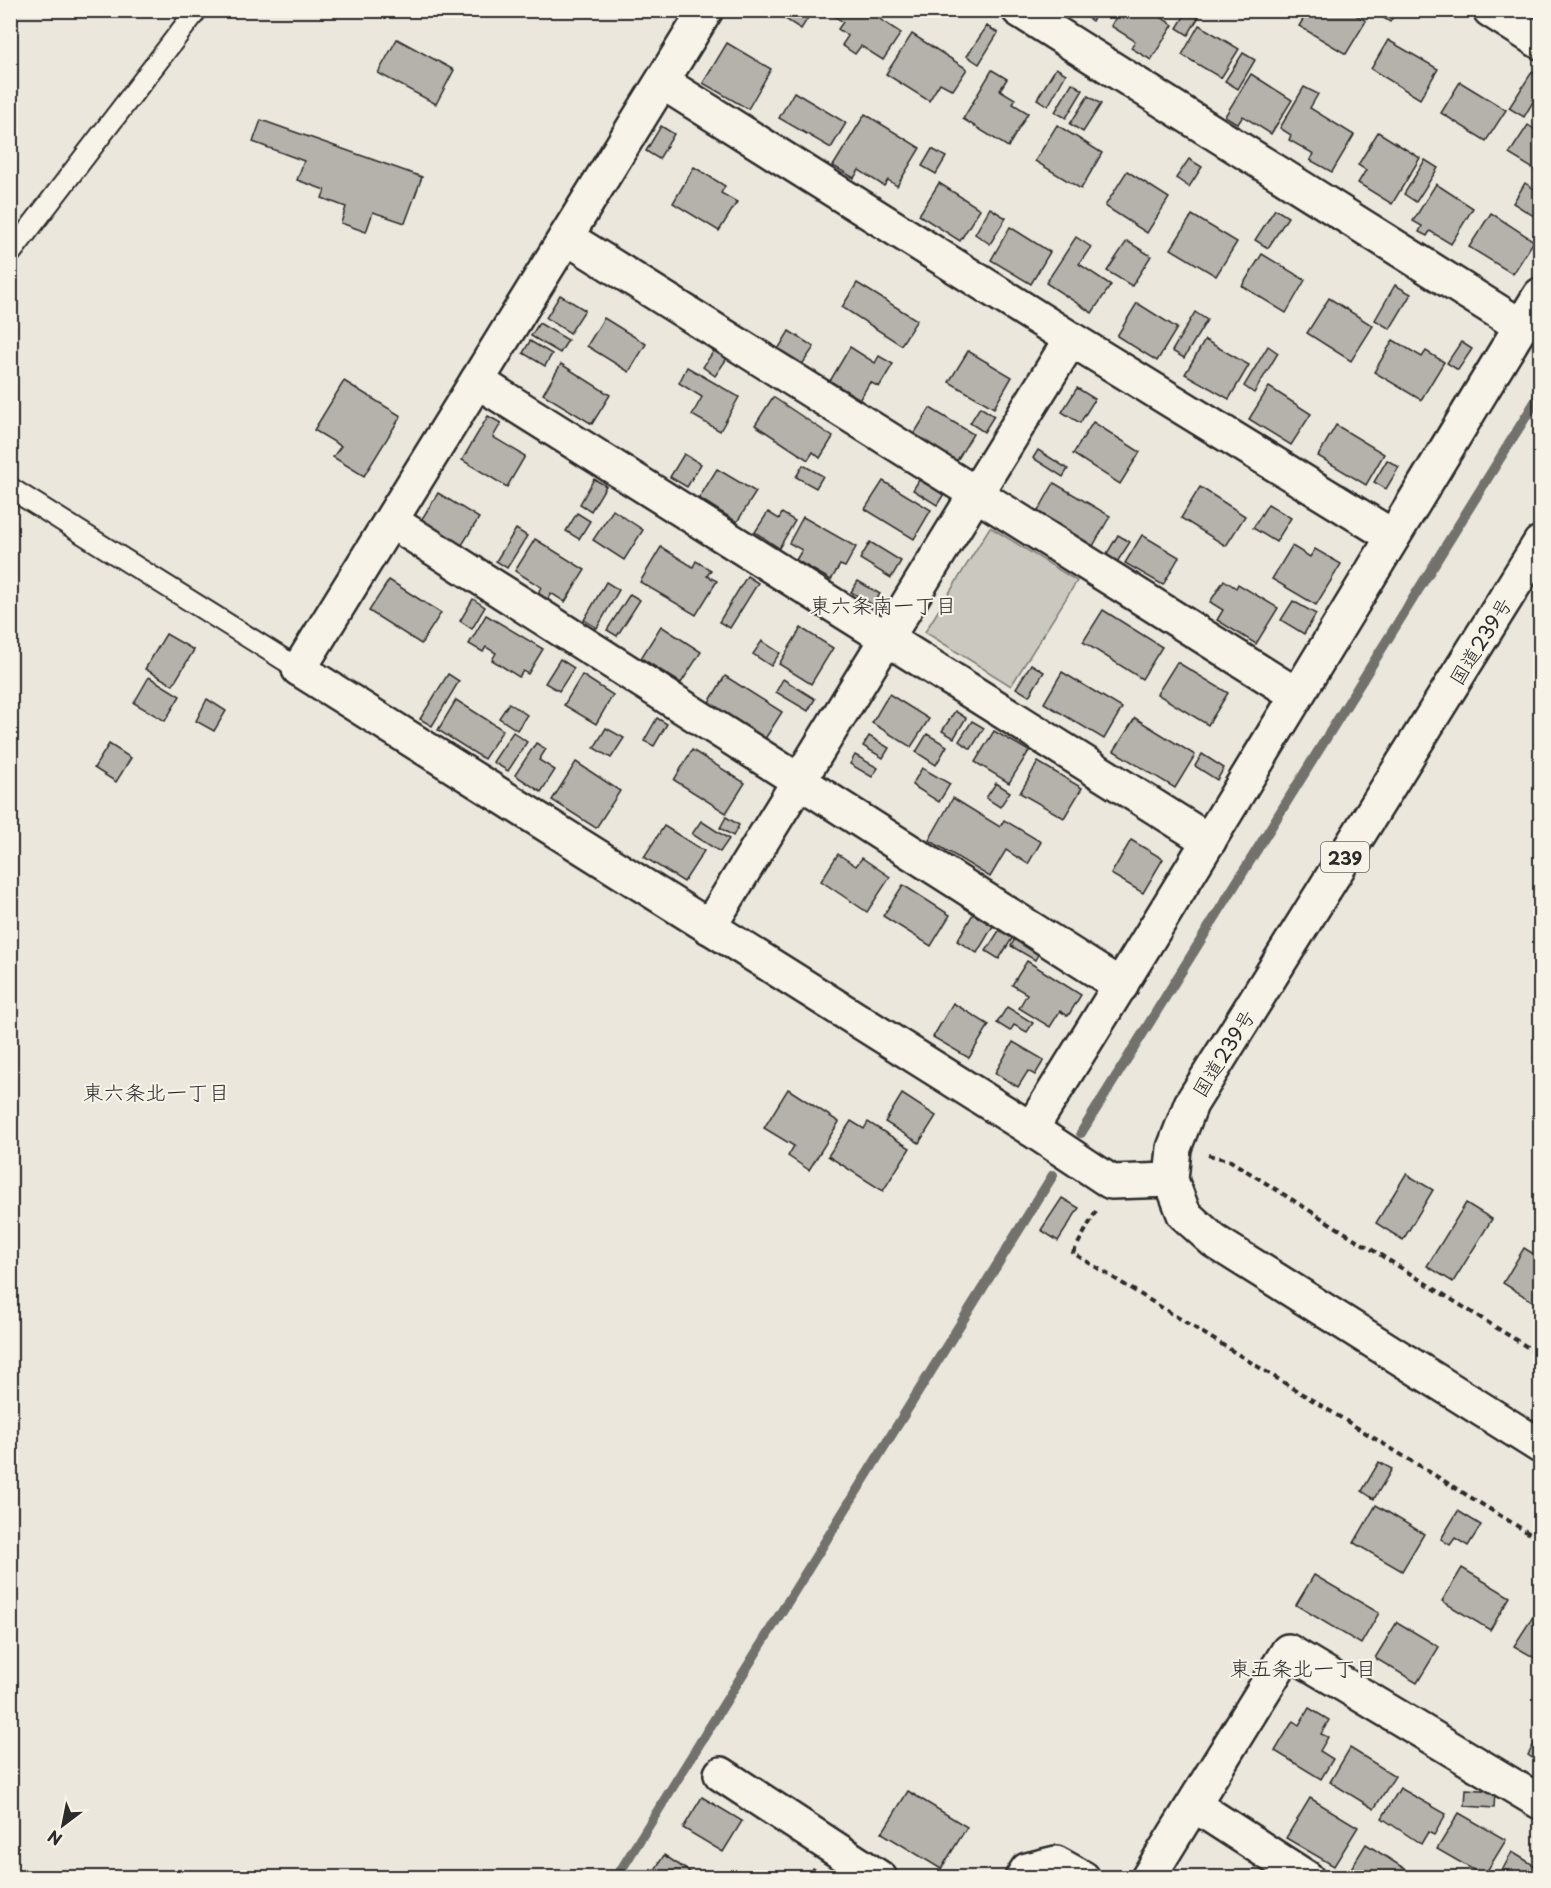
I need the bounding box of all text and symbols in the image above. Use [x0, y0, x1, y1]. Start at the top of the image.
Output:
district label: 東六条南一丁目 [810, 588, 957, 620]
street label: 国道239号 [1441, 591, 1519, 691]
road number: 239 [1321, 842, 1369, 872]
street label: 国道239号 [1184, 1003, 1262, 1103]
district label: 東六条北一丁目 [83, 1075, 230, 1107]
district label: 東五条北一丁目 [1230, 1651, 1377, 1683]
north arrow [33, 1795, 93, 1855]
text: N [43, 1825, 66, 1852]

